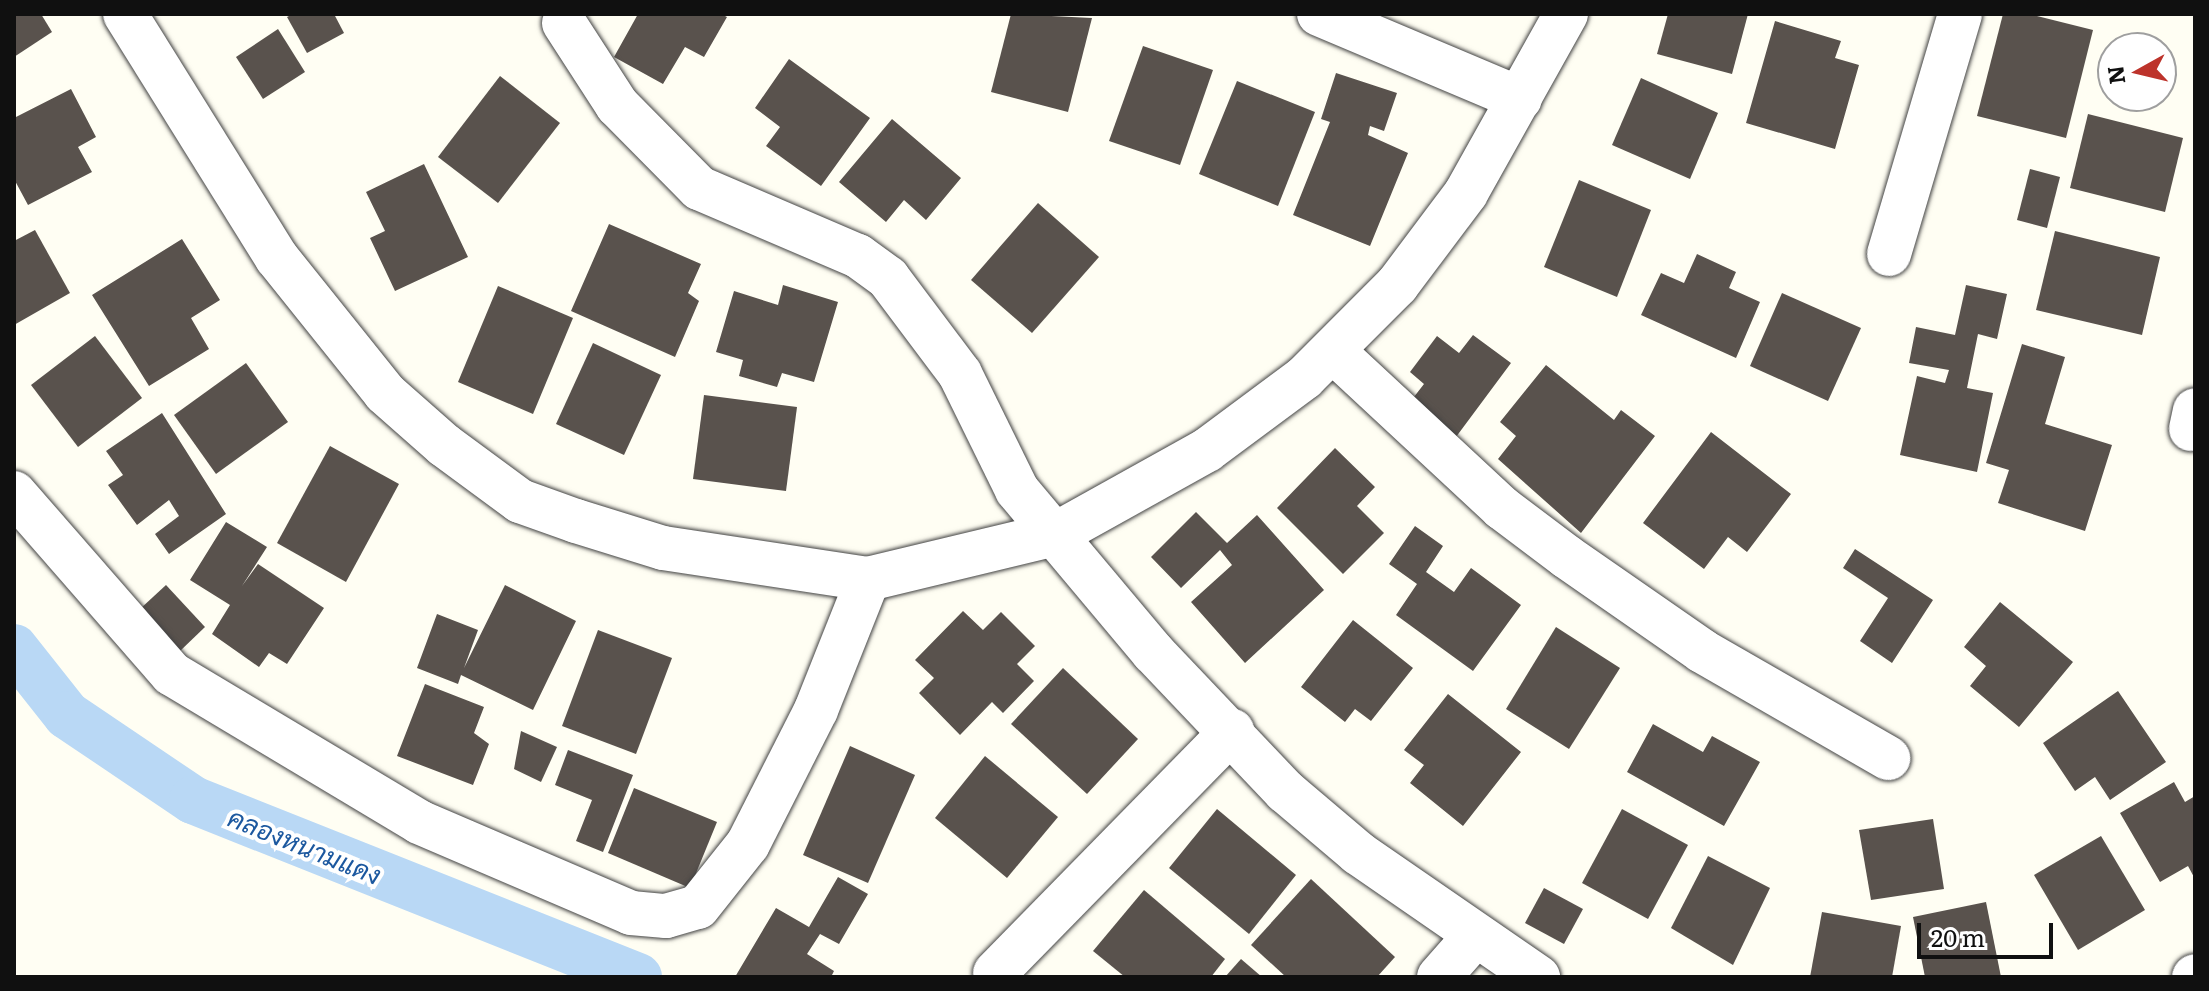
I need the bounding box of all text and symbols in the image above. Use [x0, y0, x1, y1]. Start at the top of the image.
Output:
north arrow [2097, 32, 2177, 112]
text: N [2097, 64, 2132, 87]
water label: คลองหนามแดง [224, 800, 386, 890]
scale bar [1921, 907, 2057, 957]
text: 20 m [1931, 919, 1985, 954]

